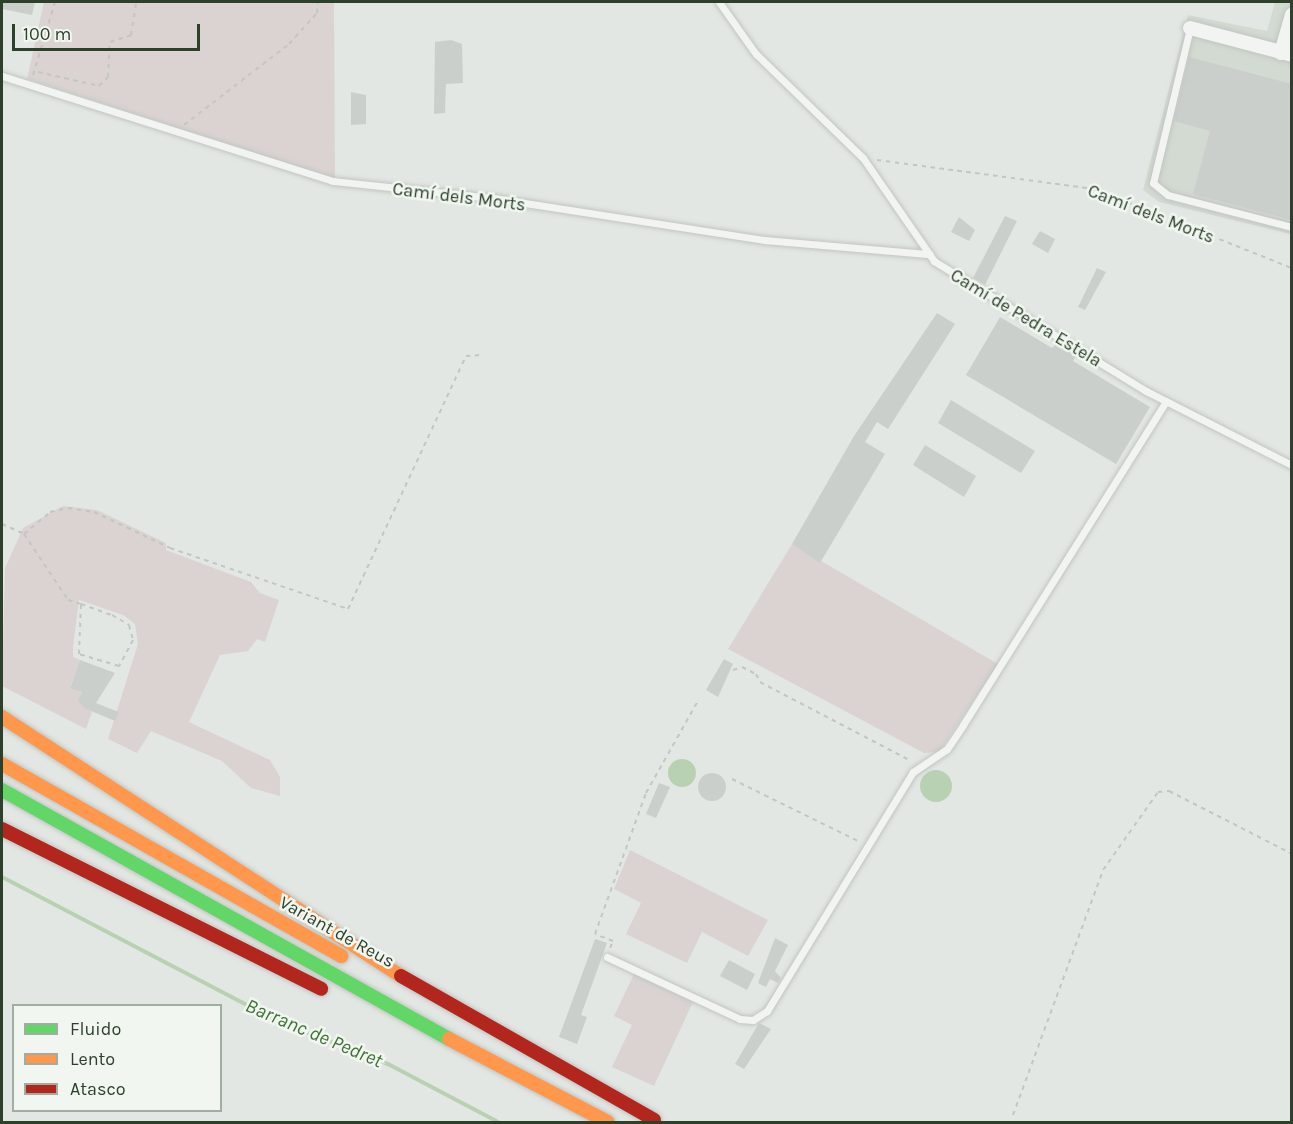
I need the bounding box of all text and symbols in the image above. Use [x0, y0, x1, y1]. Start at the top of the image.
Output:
scale bar [15, 12, 202, 50]
text: 100 m [23, 23, 71, 45]
street label: Camí dels Morts [391, 178, 527, 216]
street label: Camí dels Morts [1085, 180, 1217, 248]
street label: Camí de Pedra Estela [946, 264, 1106, 372]
street label: Variant de Reus [276, 892, 398, 972]
water label: Barranc de Pedret [242, 993, 386, 1073]
legend [12, 1004, 222, 1112]
text: Fluido [70, 1018, 121, 1040]
text: Lento [70, 1048, 115, 1070]
text: Atasco [70, 1078, 126, 1100]

